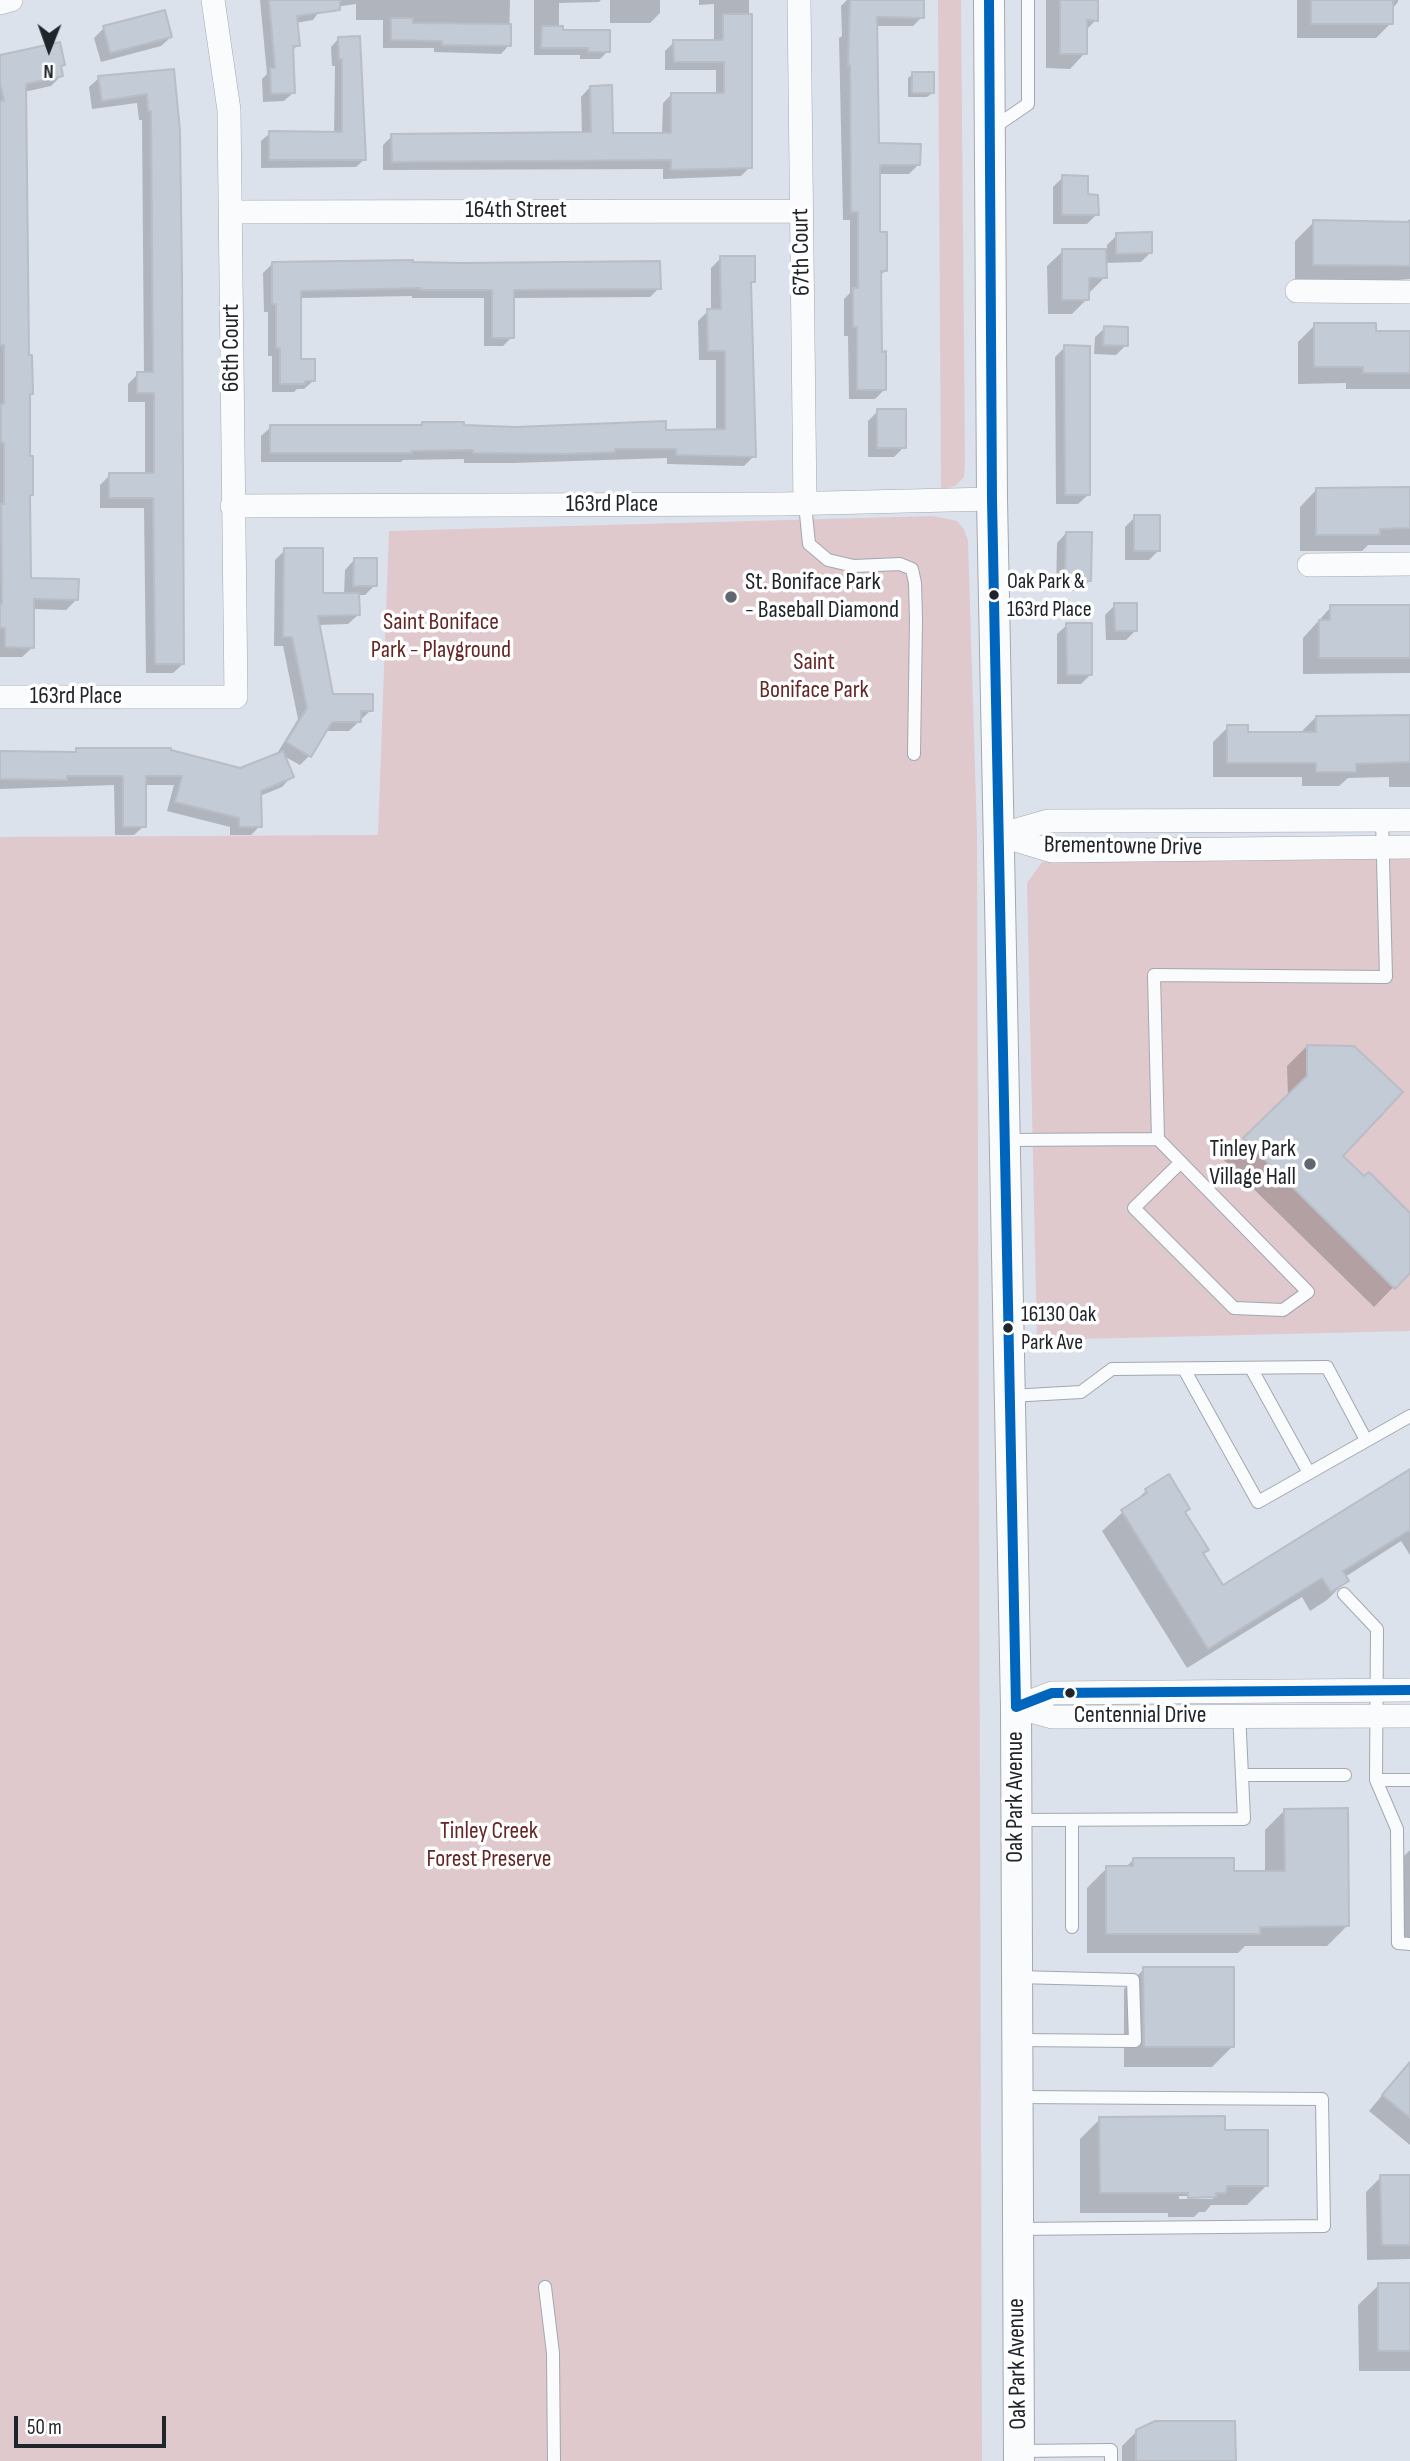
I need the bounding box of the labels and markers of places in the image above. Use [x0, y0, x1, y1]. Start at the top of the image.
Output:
place label: St. Boniface Park - Baseball Diamond [745, 569, 899, 625]
place label: Oak Park & 163rd Place [1007, 569, 1092, 620]
marker: Oak Park & 163rd Place [987, 588, 1001, 602]
marker: St. Boniface Park - Baseball Diamond [723, 589, 739, 605]
place label: Tinley Park Village Hall [1209, 1136, 1296, 1192]
marker: Tinley Park Village Hall [1302, 1156, 1318, 1172]
place label: 16130 Oak Park Ave [1021, 1302, 1096, 1354]
marker: 16130 Oak Park Ave [1001, 1321, 1015, 1335]
unlabelled marker [1063, 1686, 1077, 1700]

